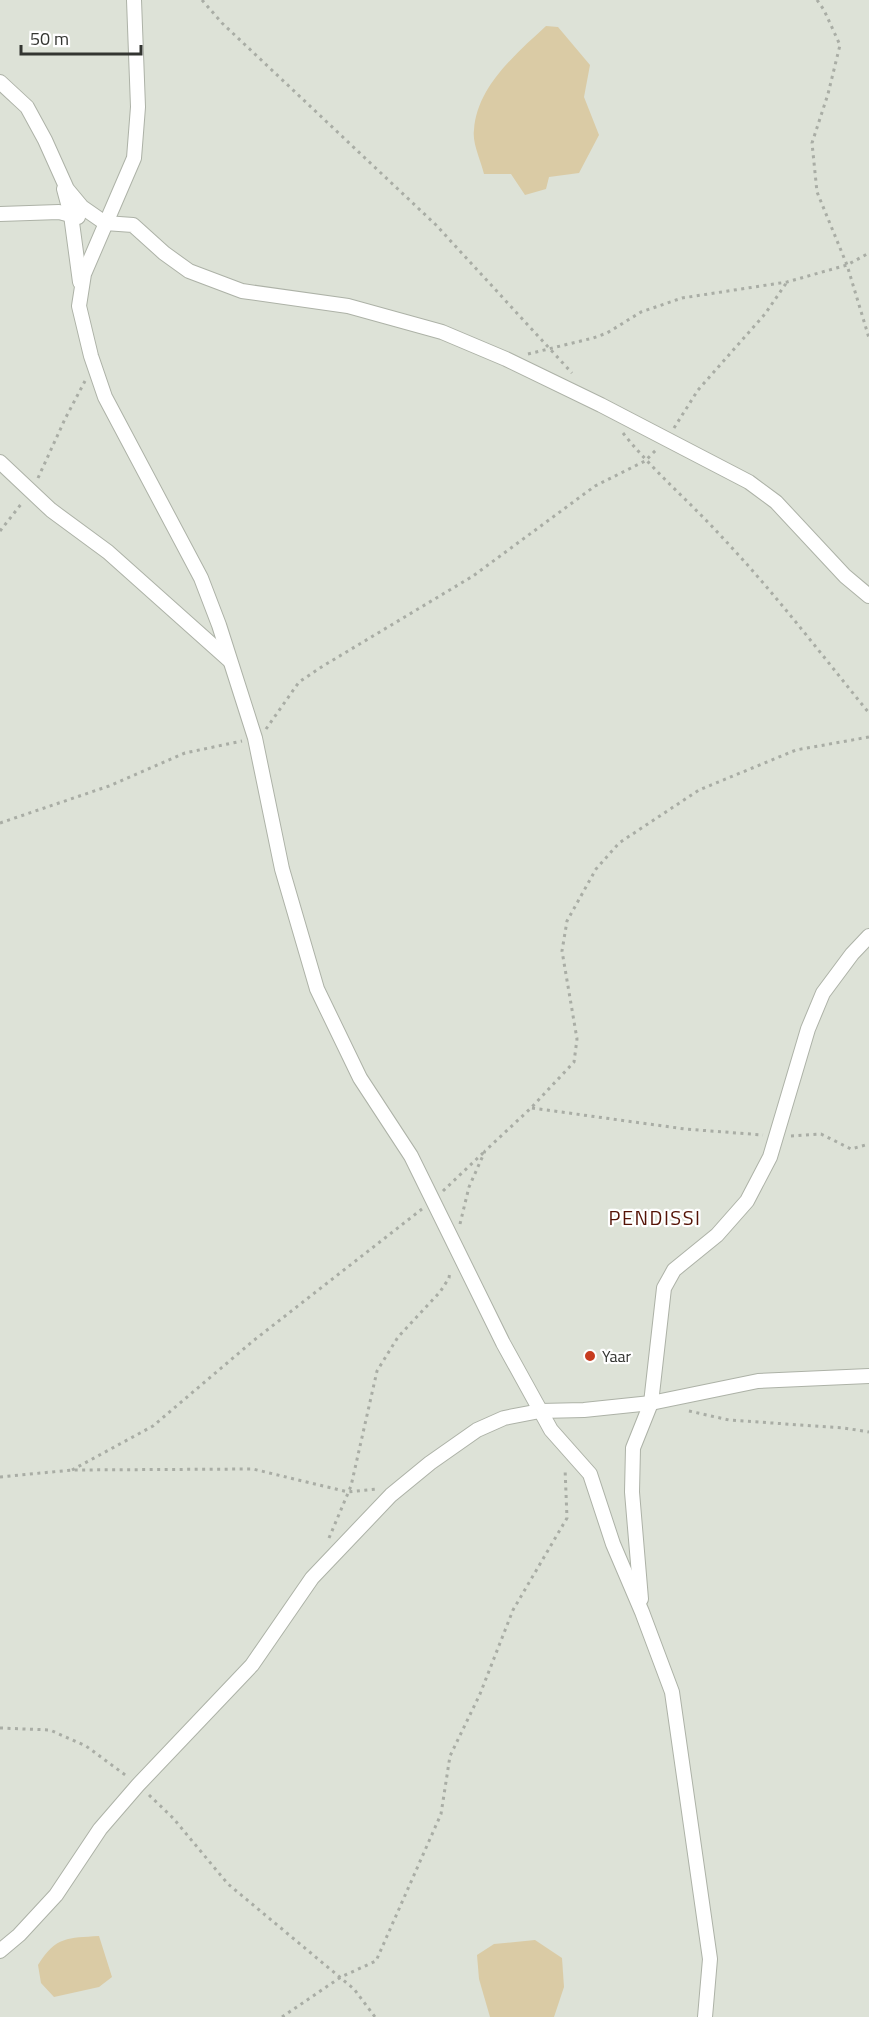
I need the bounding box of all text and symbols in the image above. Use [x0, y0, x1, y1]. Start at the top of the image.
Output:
scale bar [21, 18, 141, 56]
text: 50 m [30, 25, 69, 52]
district label: PENDISSI [609, 1202, 701, 1233]
place label: Yaar [602, 1344, 632, 1368]
marker: Yaar [583, 1349, 597, 1363]

